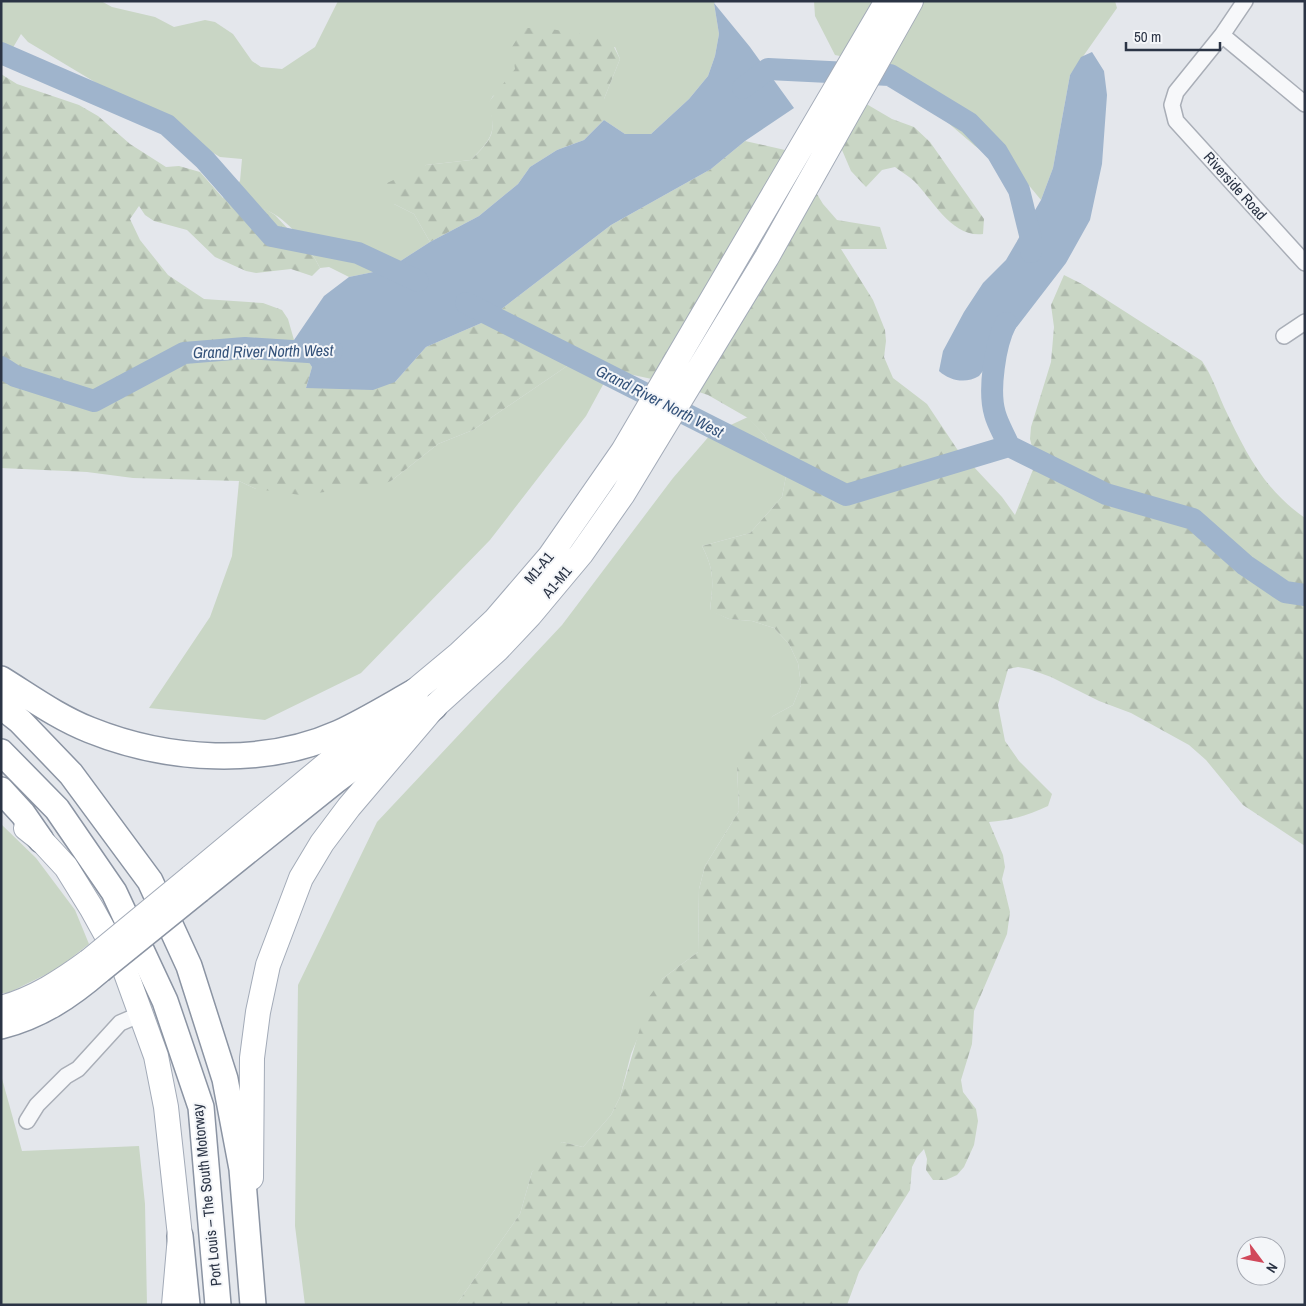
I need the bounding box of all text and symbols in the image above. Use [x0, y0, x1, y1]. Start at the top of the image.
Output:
scale bar [1126, 20, 1220, 52]
text: 50 m [1134, 26, 1161, 47]
street label: Riverside Road [1199, 147, 1272, 224]
water label: Grand River North West [193, 339, 334, 363]
water label: Grand River North West [592, 359, 728, 443]
street label: M1-A1 [519, 547, 558, 588]
street label: A1-M1 [536, 561, 576, 603]
street label: Port Louis – The South Motorway [186, 1102, 227, 1287]
north arrow [1236, 1236, 1286, 1286]
text: N [1262, 1260, 1282, 1276]

